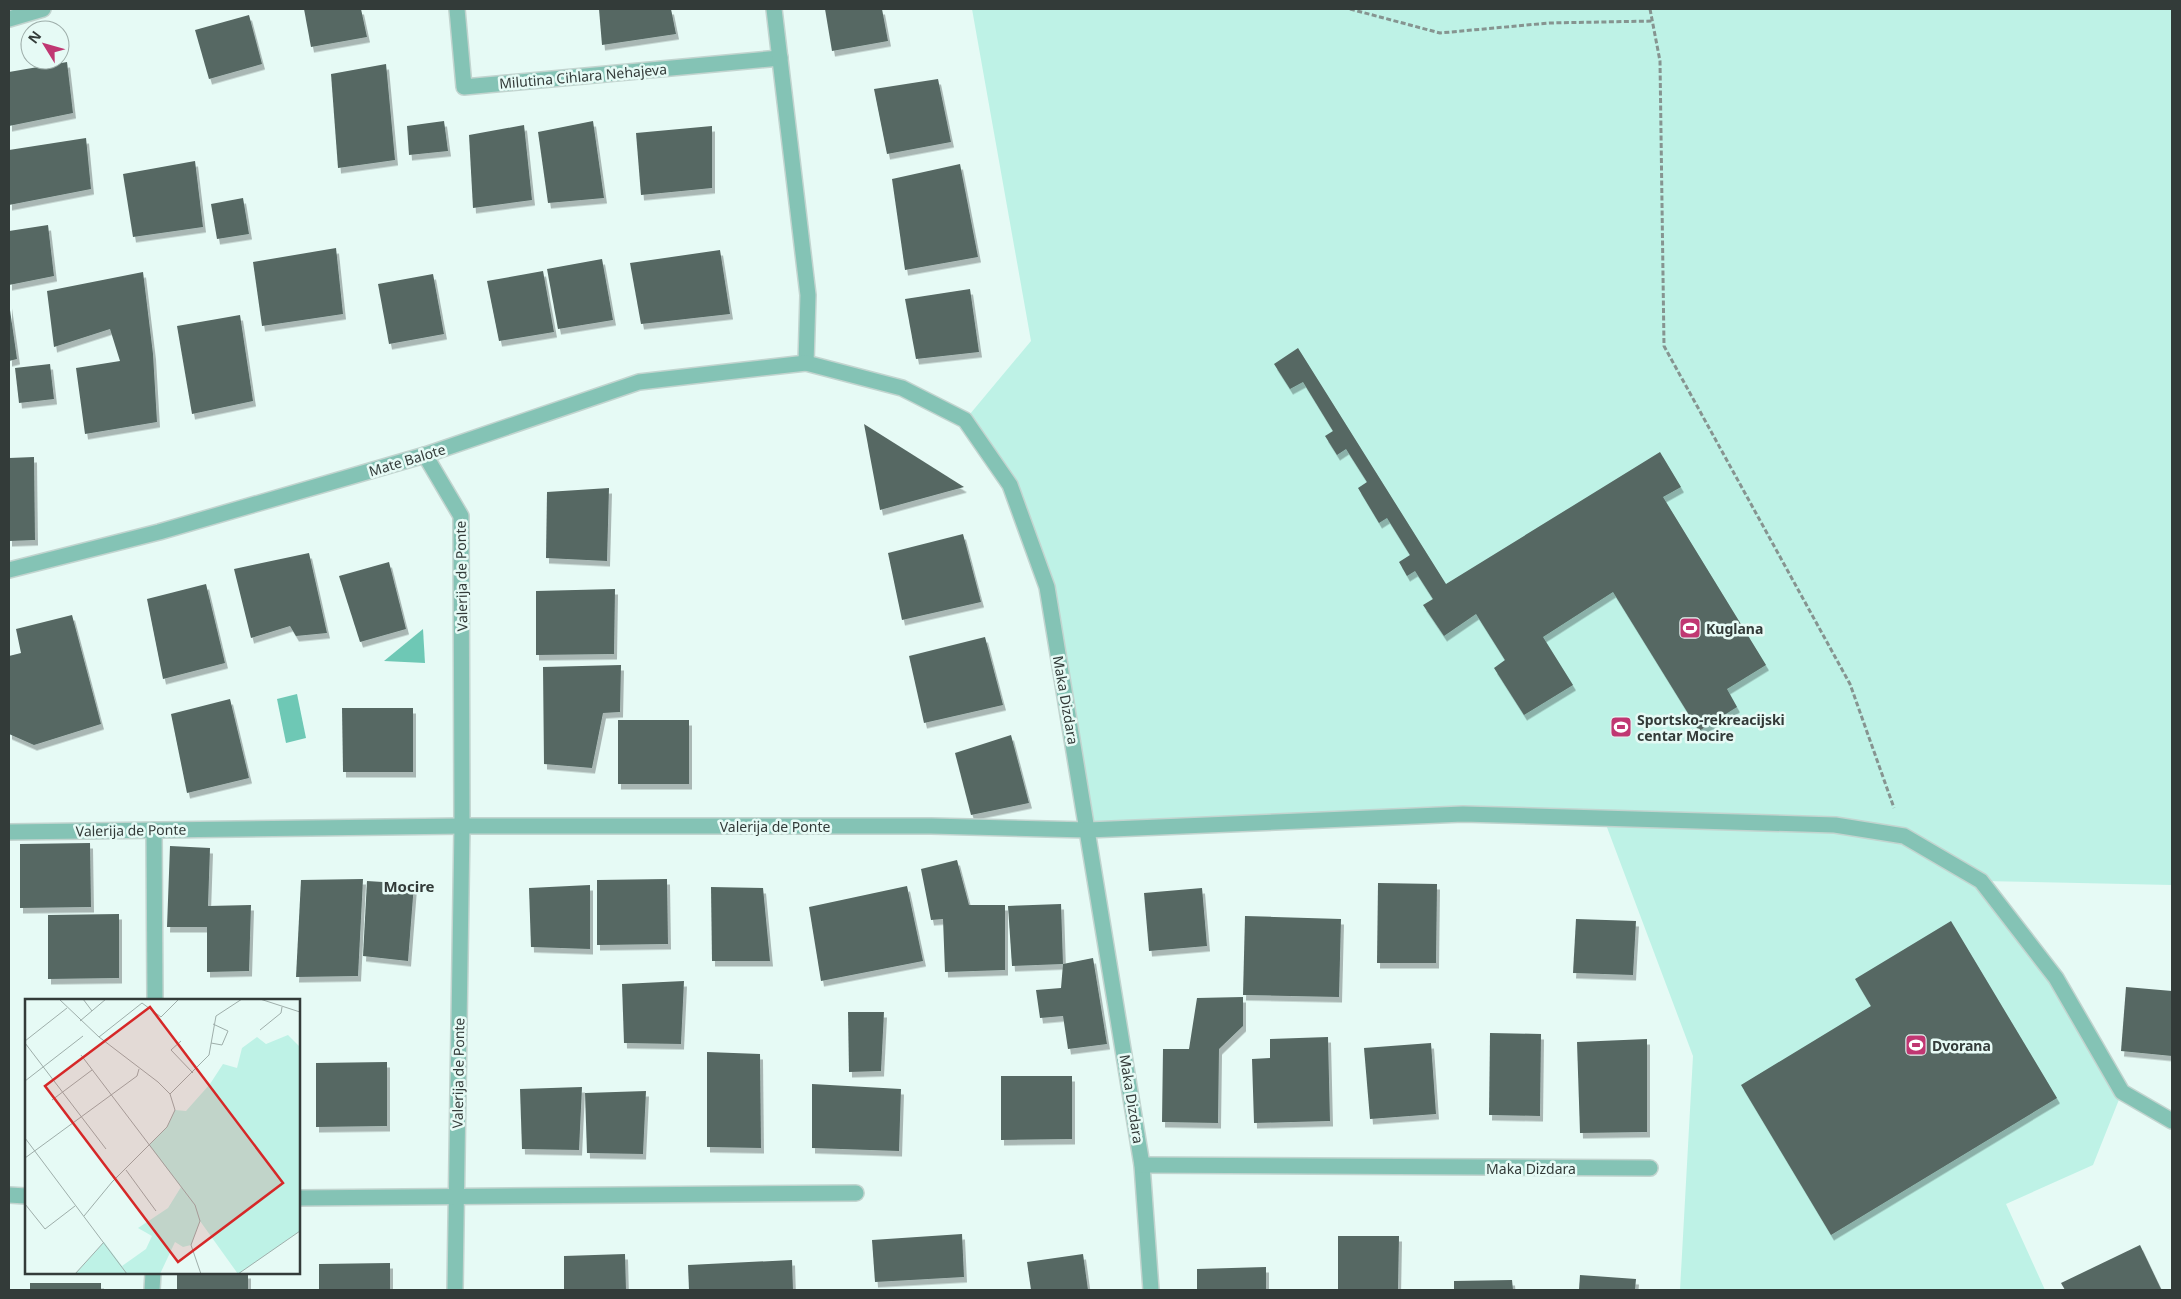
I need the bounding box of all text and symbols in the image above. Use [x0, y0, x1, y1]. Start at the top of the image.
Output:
north arrow [20, 20, 70, 70]
text: N [23, 27, 45, 47]
street label: Milutina Cihlara Nehajeva [498, 59, 668, 93]
street label: Mate Balote [366, 439, 448, 481]
street label: Valerija de Ponte [451, 520, 471, 631]
sports icon: Kuglana [1678, 616, 1702, 640]
place label: Kuglana [1706, 619, 1763, 638]
street label: Maka Dizdara [1049, 654, 1083, 746]
place label: Sportsko-rekreacijski centar Mocire [1637, 710, 1785, 745]
sports icon: Sportsko-rekreacijski centar Mocire [1609, 715, 1633, 739]
street label: Valerija de Ponte [720, 817, 830, 836]
street label: Valerija de Ponte [76, 820, 187, 840]
district label: Mocire [383, 876, 435, 896]
inset map [25, 999, 300, 1274]
street label: Valerija de Ponte [448, 1017, 468, 1128]
sports icon: Dvorana [1904, 1033, 1928, 1057]
place label: Dvorana [1932, 1036, 1991, 1055]
street label: Maka Dizdara [1116, 1053, 1148, 1145]
street label: Maka Dizdara [1486, 1159, 1576, 1178]

